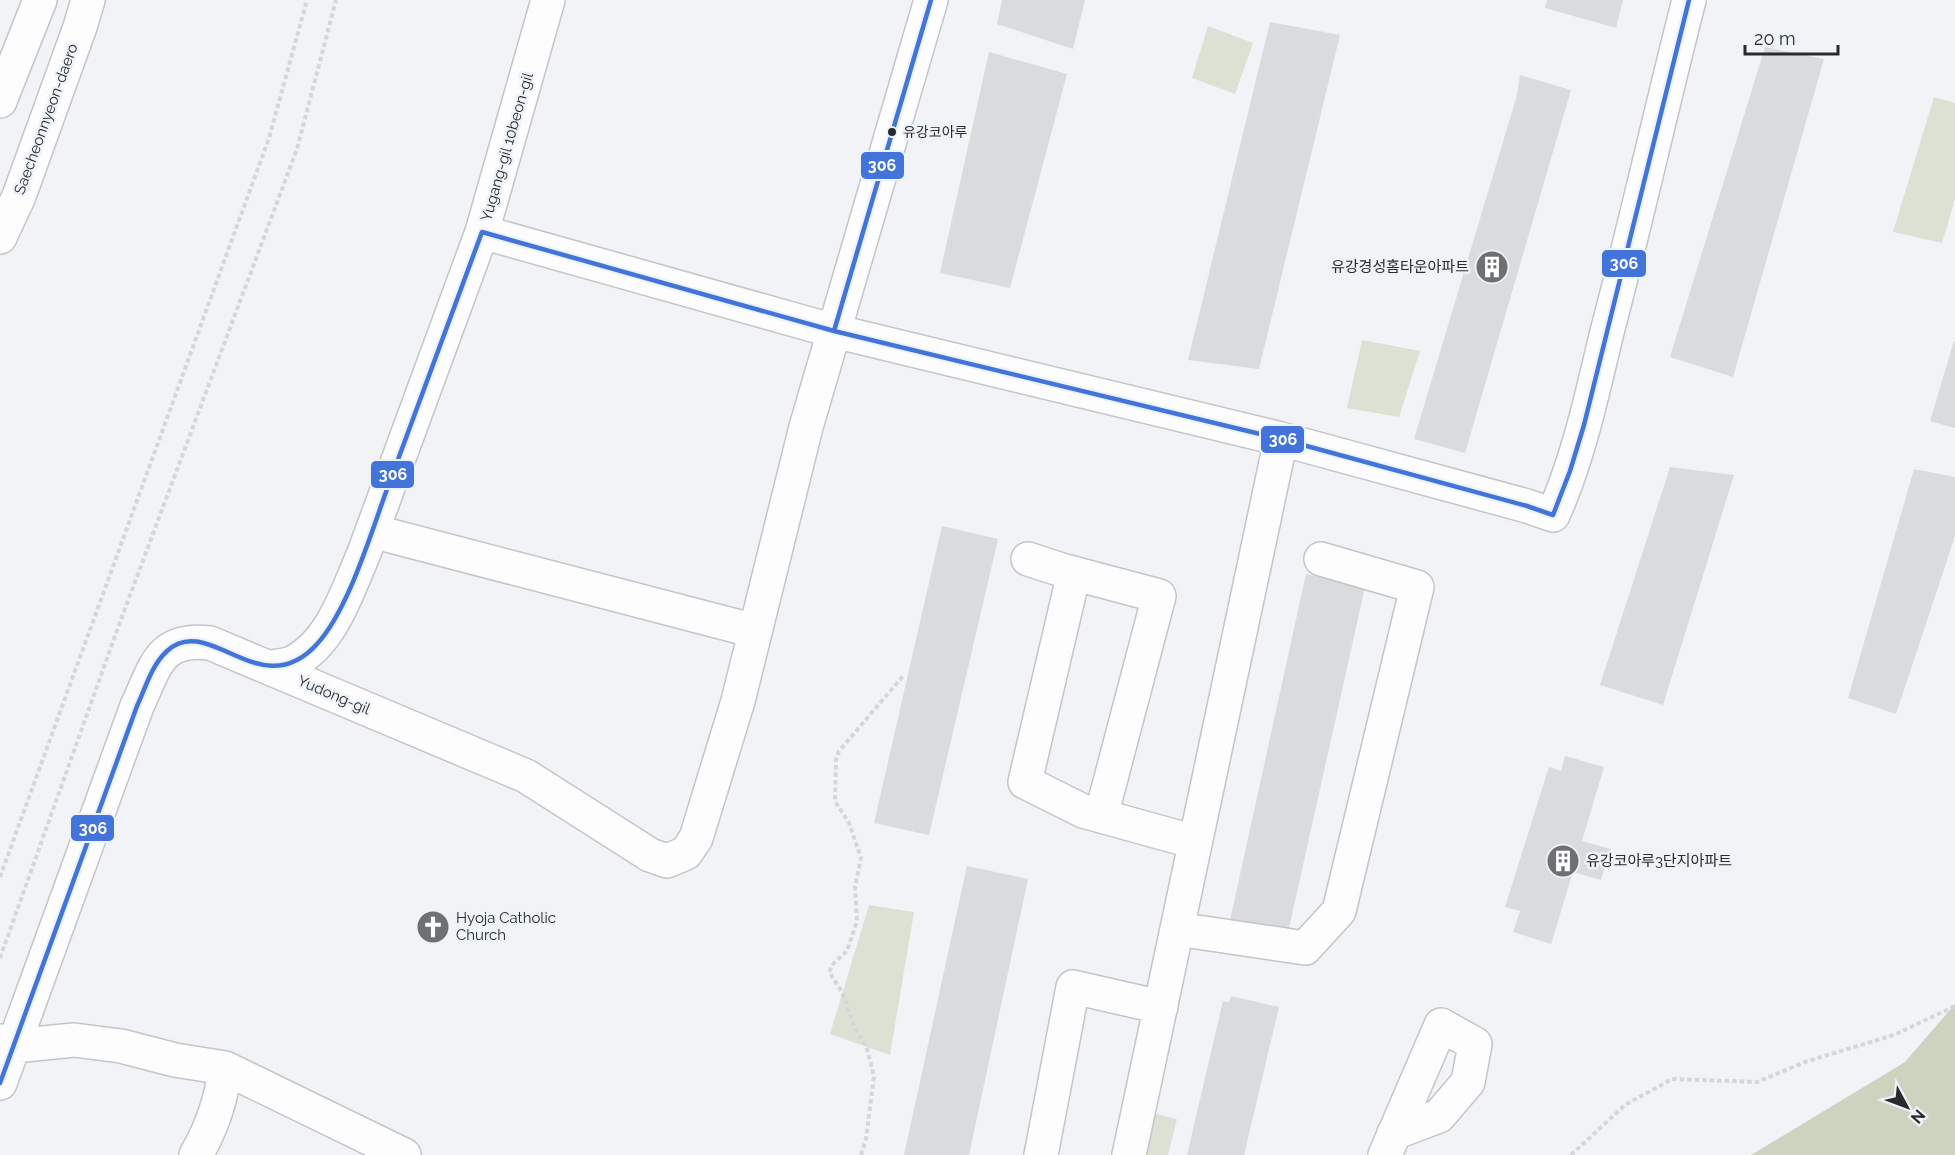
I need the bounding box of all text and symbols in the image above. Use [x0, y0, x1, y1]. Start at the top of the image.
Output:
scale bar [1745, 18, 1838, 56]
text: 20 m [1754, 28, 1796, 49]
street label: Saecheonnyeon-daero [10, 41, 82, 197]
street label: Yugang-gil 10beon-gil [477, 70, 537, 223]
place label: 유강코아루 [903, 124, 968, 140]
marker: 유강코아루 [886, 126, 898, 138]
line badge: 306 [860, 151, 905, 180]
text: 306 [868, 156, 897, 175]
building icon: 유강경성홈타운아파트 [1474, 249, 1510, 285]
line badge: 306 [1601, 249, 1647, 278]
text: 306 [1610, 254, 1639, 273]
place label: 유강경성홈타운아파트 [1331, 258, 1469, 276]
line badge: 306 [1260, 425, 1305, 454]
text: 306 [1269, 430, 1298, 449]
line badge: 306 [370, 460, 415, 489]
text: 306 [379, 465, 408, 484]
street label: Yudong-gil [295, 672, 374, 719]
line badge: 306 [70, 814, 115, 842]
text: 306 [79, 819, 108, 838]
building icon: 유강코아루3단지아파트 [1545, 843, 1581, 879]
place label: 유강코아루3단지아파트 [1586, 852, 1732, 870]
church icon: Hyoja Catholic Church [415, 909, 451, 945]
place label: Hyoja Catholic Church [456, 909, 556, 944]
north arrow [1877, 1077, 1937, 1137]
text: N [1907, 1106, 1929, 1127]

